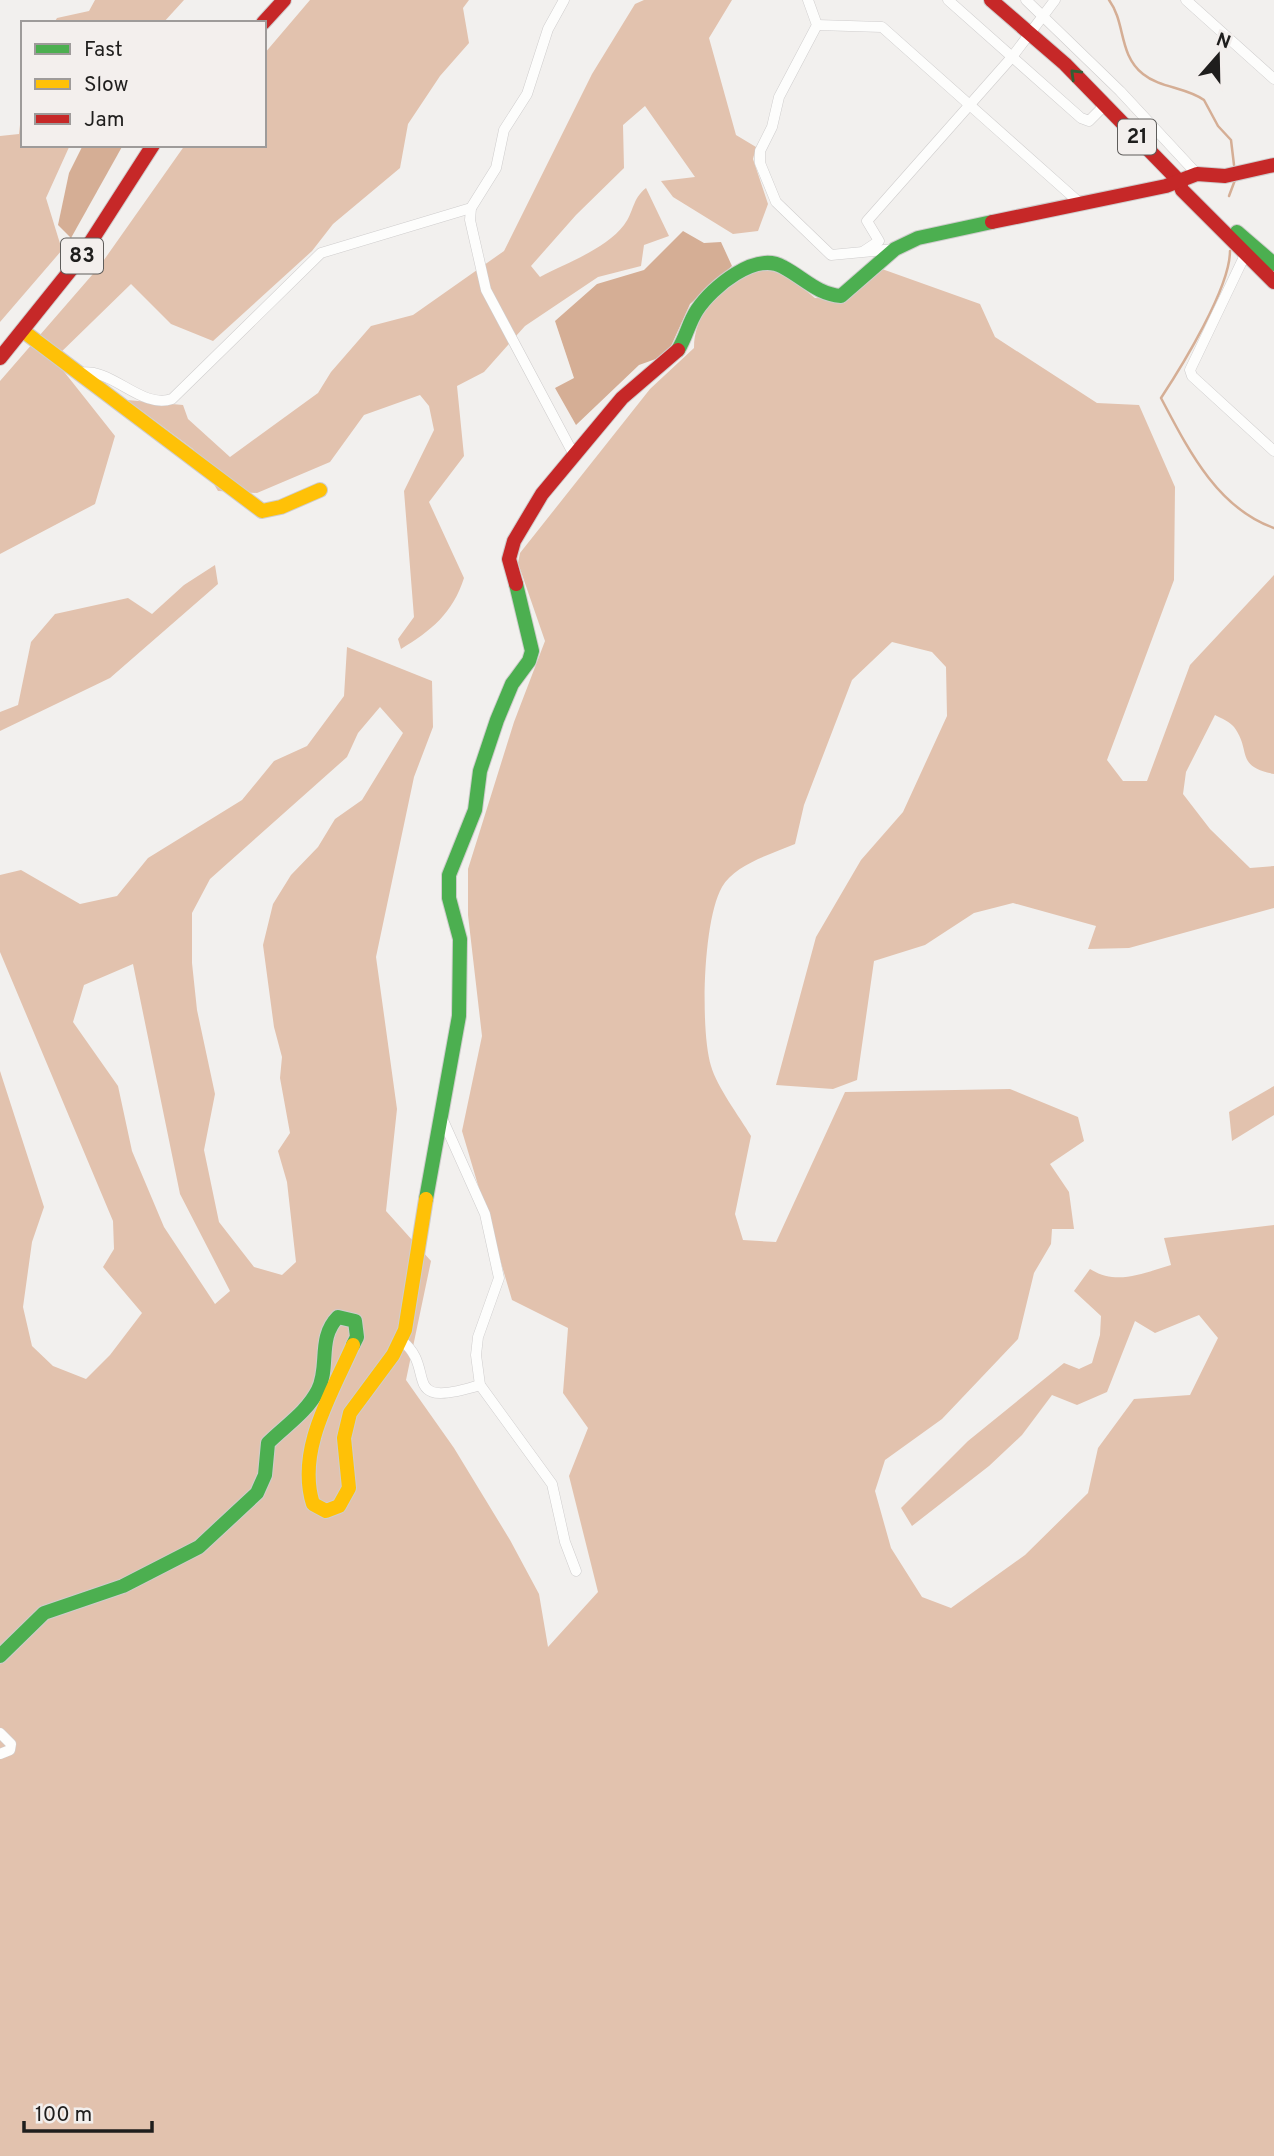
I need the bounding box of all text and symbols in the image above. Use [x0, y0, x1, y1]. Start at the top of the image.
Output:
legend [21, 21, 266, 147]
north arrow [1183, 21, 1253, 91]
text: N [1213, 28, 1234, 56]
text: Fast [84, 37, 123, 64]
one-way arrow [1070, 69, 1083, 82]
text: Slow [84, 72, 129, 99]
text: Jam [84, 107, 125, 134]
road number: 21 [1118, 120, 1156, 154]
road number: 83 [61, 238, 103, 274]
scale bar [24, 2090, 152, 2134]
text: 100 m [35, 2102, 92, 2129]

